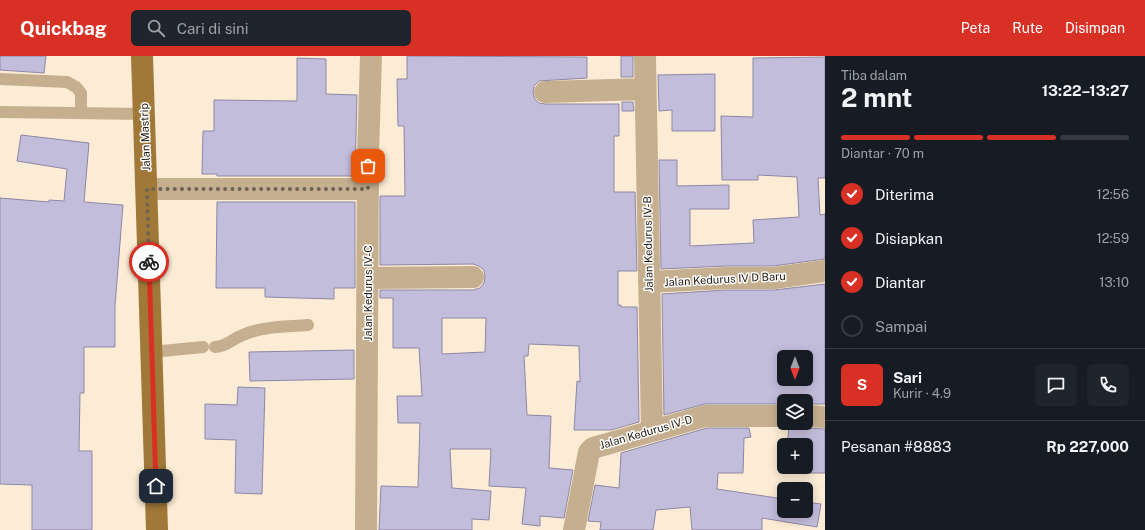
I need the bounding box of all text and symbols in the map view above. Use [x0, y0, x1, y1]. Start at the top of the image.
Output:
search box [131, 10, 411, 46]
text: Quickbag [20, 17, 107, 39]
icon: search [145, 17, 167, 39]
text: Cari di sini [177, 20, 248, 37]
text: Peta [961, 20, 990, 36]
text: Rute [1012, 20, 1043, 36]
text: Disimpan [1065, 20, 1125, 36]
text: Tiba dalam [841, 68, 907, 83]
text: 2 mnt [841, 82, 912, 113]
text: 13:22–13:27 [1042, 82, 1129, 99]
street label: Jalan Mastrip [138, 102, 152, 171]
text: Diantar · 70 m [841, 146, 924, 161]
pin [351, 149, 385, 183]
icon: bag [357, 155, 379, 177]
icon: check [841, 183, 863, 205]
text: Diterima [875, 186, 934, 203]
text: 12:56 [1097, 187, 1129, 202]
street label: Jalan Kedurus IV-B [641, 196, 655, 292]
icon: check [841, 227, 863, 249]
text: Disiapkan [875, 230, 943, 247]
text: 12:59 [1097, 231, 1129, 246]
courier [129, 242, 169, 282]
street label: Jalan Kedurus IV-C [362, 245, 374, 341]
icon: bike [138, 251, 160, 273]
street label: Jalan Kedurus IV D Baru [664, 270, 786, 288]
icon: check [841, 271, 863, 293]
text: Diantar [875, 274, 926, 291]
text: 13:10 [1099, 275, 1129, 290]
text: Sampai [875, 318, 927, 335]
north arrow [777, 350, 813, 386]
map controls [777, 350, 813, 518]
button: chat [1035, 364, 1077, 406]
button: phone [1087, 364, 1129, 406]
text: Sari [893, 369, 922, 386]
text: S [857, 376, 867, 393]
text: Kurir · 4.9 [893, 386, 951, 401]
button: layers [777, 394, 813, 430]
street label: Jalan Kedurus IV-D [598, 413, 694, 451]
button: + [777, 438, 813, 474]
text: Pesanan #8883 [841, 438, 951, 455]
text: Rp 227,000 [1046, 438, 1129, 455]
pin [139, 469, 173, 503]
icon: home [145, 475, 167, 497]
button: − [777, 482, 813, 518]

